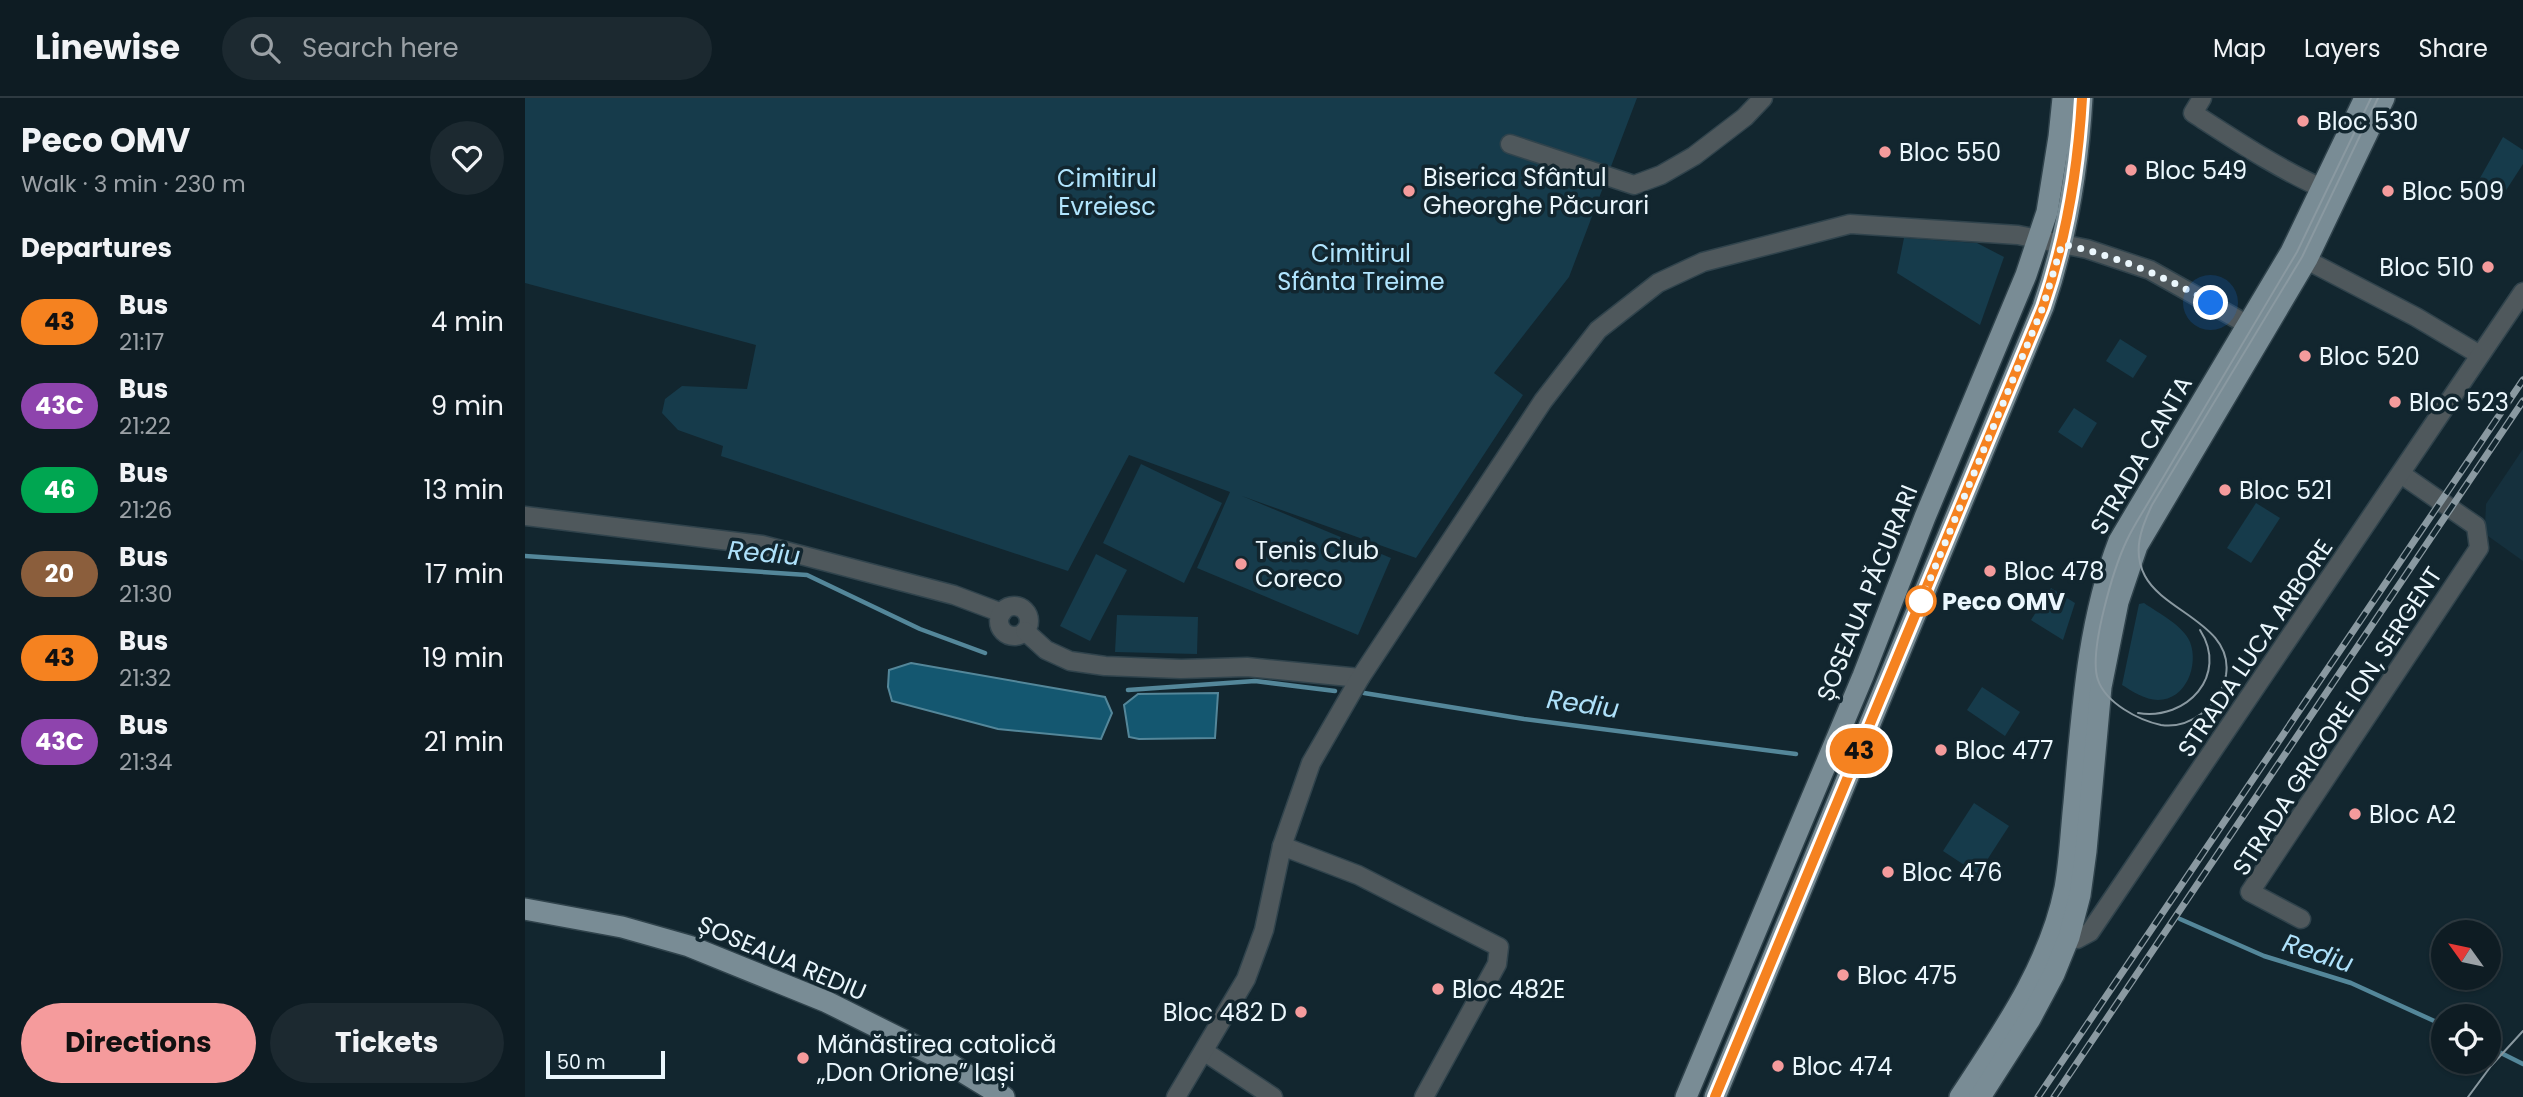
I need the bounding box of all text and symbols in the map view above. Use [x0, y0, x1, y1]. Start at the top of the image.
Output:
search box [222, 17, 712, 80]
text: Linewise [35, 24, 180, 71]
icon: search [246, 29, 284, 67]
text: Search here [302, 30, 459, 66]
text: Map [2213, 32, 2266, 65]
text: Layers [2304, 32, 2380, 65]
text: Share [2418, 32, 2488, 65]
place label: Bloc 530 [2317, 105, 2418, 138]
marker: Bloc 530 [2295, 113, 2311, 129]
text: Peco OMV [21, 117, 190, 164]
button: heart [430, 121, 504, 195]
place label: Bloc 550 [1899, 136, 2001, 169]
marker: Bloc 550 [1877, 144, 1893, 160]
place label: Bloc 549 [2145, 154, 2247, 187]
place label: Biserica Sfântul Gheorghe Păcurari [1423, 161, 1649, 222]
park label: Cimitirul Evreiesc [1057, 162, 1157, 223]
marker: Bloc 549 [2123, 162, 2139, 178]
text: Walk · 3 min · 230 m [21, 168, 246, 200]
place label: Bloc 509 [2402, 175, 2504, 208]
marker: Biserica Sfântul Gheorghe Păcurari [1401, 183, 1417, 199]
marker: Bloc 509 [2380, 183, 2396, 199]
text: Departures [21, 230, 172, 266]
park label: Cimitirul Sfânta Treime [1277, 237, 1445, 298]
place label: Bloc 510 [2379, 251, 2474, 284]
marker: Bloc 510 [2480, 259, 2496, 275]
your location [2193, 285, 2228, 320]
text: Bus [119, 287, 168, 323]
text: 4 min [431, 304, 504, 340]
text: 43 [44, 305, 75, 338]
text: 21:17 [119, 326, 164, 358]
place label: Bloc 520 [2319, 340, 2420, 373]
marker: Bloc 520 [2297, 348, 2313, 364]
street label: STRADA CANTA [2082, 370, 2200, 540]
text: Bus [119, 371, 168, 407]
place label: Bloc 523 [2409, 386, 2509, 419]
text: 9 min [431, 388, 504, 424]
text: 43C [35, 389, 84, 422]
marker: Bloc 523 [2387, 394, 2403, 410]
text: 21:22 [119, 410, 171, 442]
text: Bus [119, 455, 168, 491]
text: 13 min [424, 472, 504, 508]
text: 46 [44, 473, 75, 506]
place label: Bloc 521 [2239, 474, 2333, 507]
street label: ȘOSEAUA PĂCURARI [1809, 480, 1925, 706]
marker: Bloc 521 [2217, 482, 2233, 498]
text: 21:26 [119, 494, 172, 526]
water label: Rediu [726, 532, 802, 574]
street label: STRADA LUCA ARBORE [2170, 533, 2340, 763]
place label: Tenis Club Coreco [1255, 534, 1379, 595]
text: Bus [119, 539, 168, 575]
place label: Bloc 478 [2004, 555, 2104, 588]
text: 17 min [425, 556, 504, 592]
marker: Tenis Club Coreco [1233, 556, 1249, 572]
text: 20 [45, 557, 74, 590]
street label: STRADA GRIGORE ION, SERGENT [2225, 560, 2449, 882]
marker: Bloc 478 [1982, 563, 1998, 579]
text: 21:30 [119, 578, 172, 610]
place label: Peco OMV [1942, 585, 2066, 618]
marker: Peco OMV [1906, 586, 1936, 616]
text: Bus [119, 623, 168, 659]
text: 19 min [423, 640, 504, 676]
text: 43 [44, 641, 75, 674]
text: 21:32 [119, 662, 171, 694]
water label: Rediu [1545, 681, 1621, 727]
text: Bus [119, 707, 168, 743]
text: 21 min [424, 724, 504, 760]
text: 43C [35, 725, 84, 758]
line badge: 43 [1827, 728, 1891, 774]
text: 43 [1844, 734, 1874, 767]
place label: Bloc 477 [1955, 734, 2053, 767]
marker: Bloc 477 [1933, 742, 1949, 758]
text: 21:34 [119, 746, 173, 778]
place label: Bloc A2 [2369, 798, 2456, 831]
marker: Bloc A2 [2347, 806, 2363, 822]
place label: Bloc 476 [1902, 856, 2002, 889]
marker: Bloc 476 [1880, 864, 1896, 880]
street label: ȘOSEAUA REDIU [693, 908, 871, 1008]
north arrow [2431, 920, 2501, 990]
map controls [2431, 920, 2501, 1074]
water label: Rediu [2278, 925, 2358, 981]
place label: Bloc 475 [1857, 959, 1957, 992]
marker: Bloc 475 [1835, 967, 1851, 983]
place label: Bloc 482E [1452, 973, 1565, 1006]
marker: Bloc 482E [1430, 981, 1446, 997]
place label: Bloc 482 D [1163, 996, 1287, 1029]
button: Directions [21, 1003, 256, 1083]
button: Tickets [270, 1003, 504, 1083]
marker: Bloc 482 D [1293, 1004, 1309, 1020]
button: locate [2431, 1004, 2501, 1074]
place label: Mănăstirea catolică „Don Orione” Iași [816, 1028, 1057, 1089]
scale bar [546, 1048, 665, 1080]
text: 50 m [557, 1049, 606, 1076]
marker: Mănăstirea catolică „Don Orione” Iași [795, 1050, 811, 1066]
place label: Bloc 474 [1792, 1050, 1892, 1083]
marker: Bloc 474 [1770, 1058, 1786, 1074]

